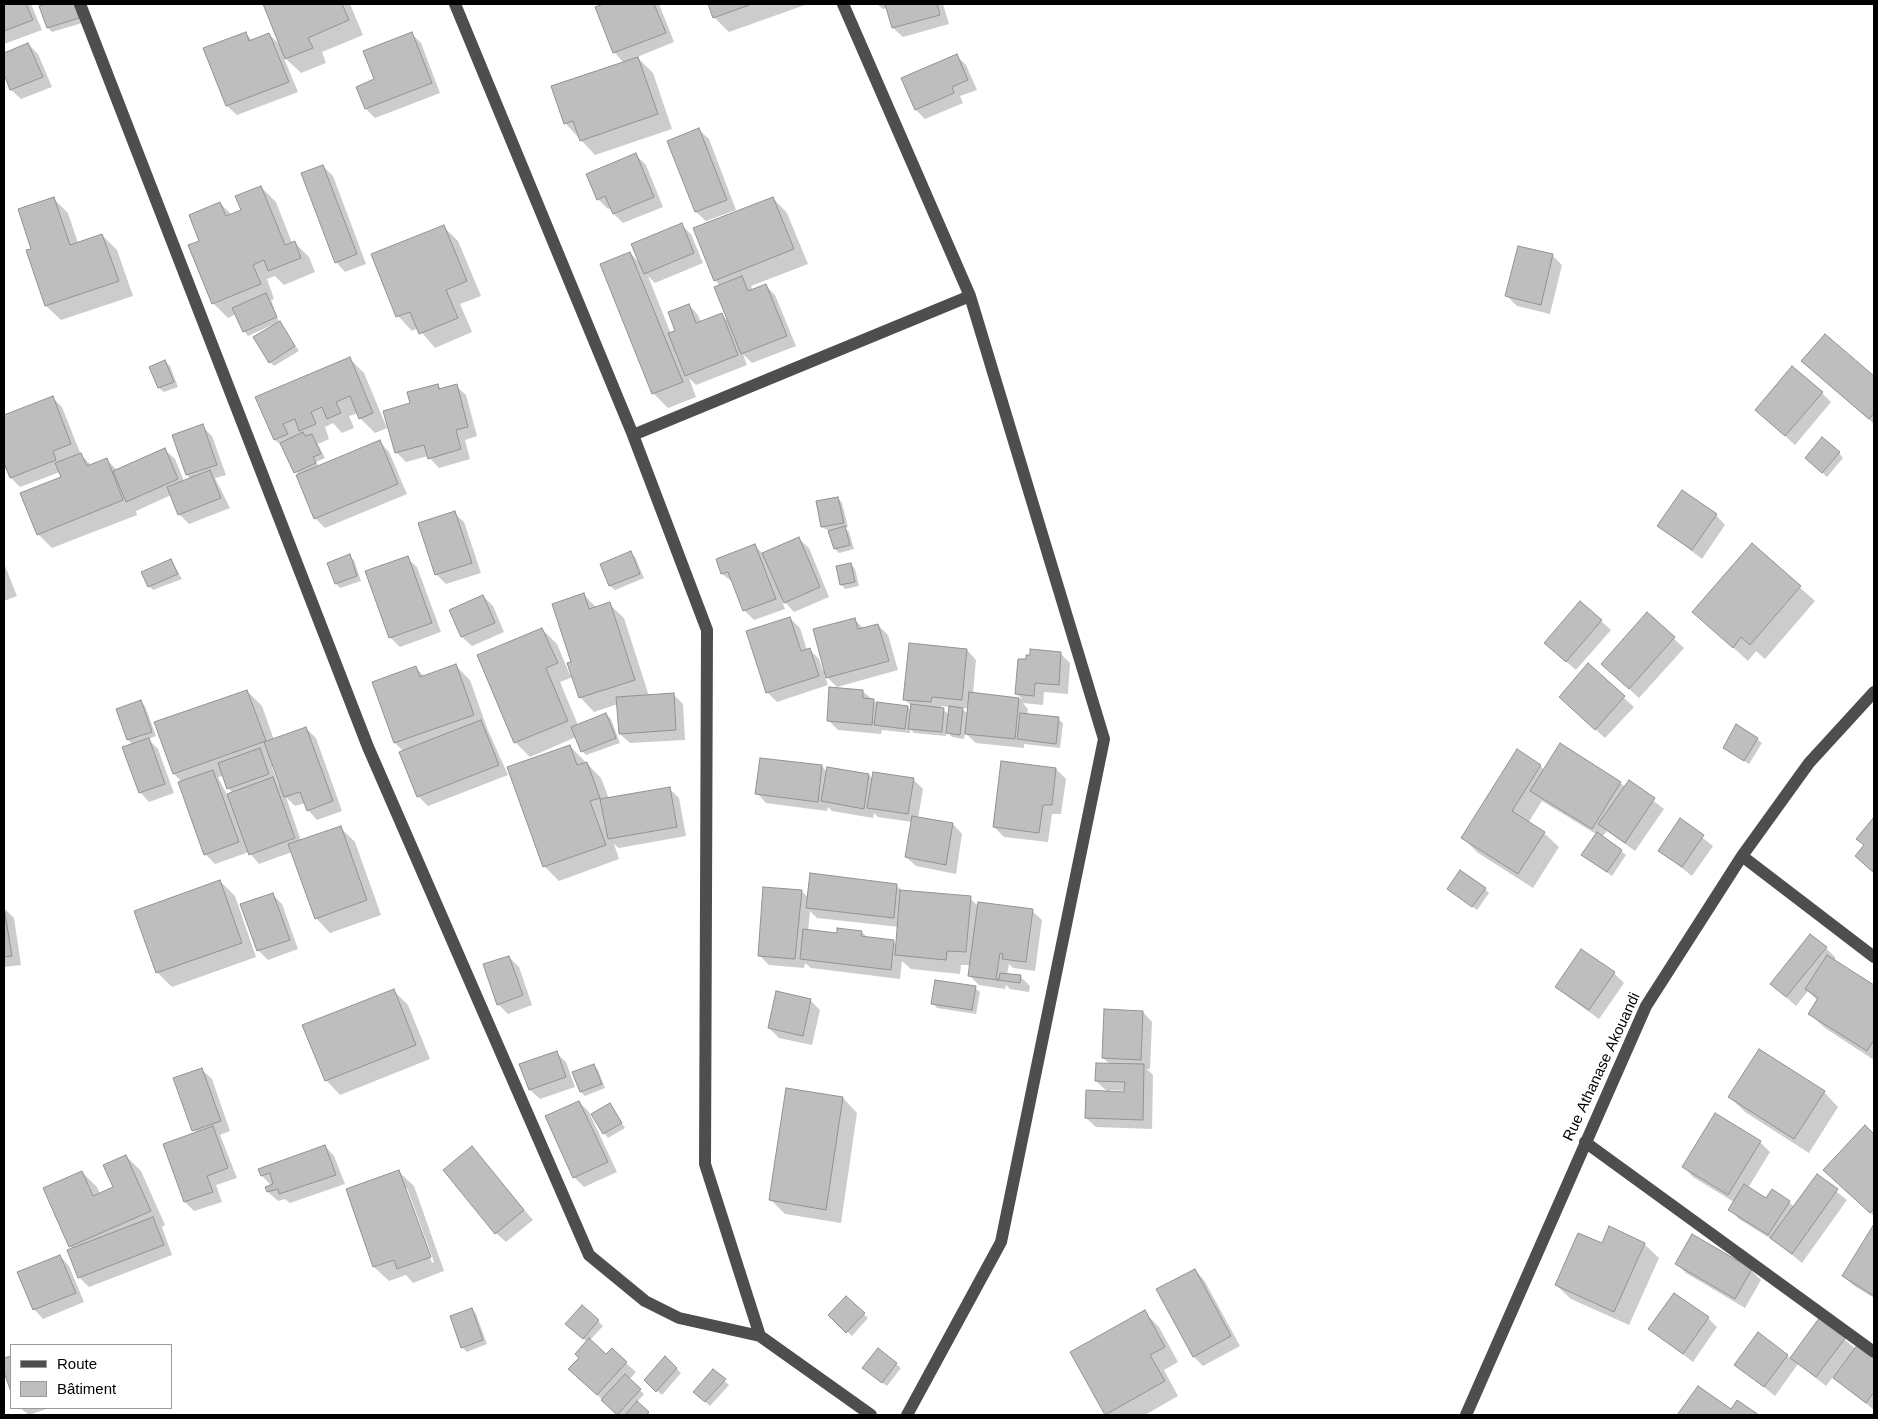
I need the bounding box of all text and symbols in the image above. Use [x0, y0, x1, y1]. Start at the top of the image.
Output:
street label: Rue Athanase Akouandi [1560, 990, 1644, 1144]
legend [10, 1344, 172, 1409]
text: Route [57, 1355, 97, 1372]
text: Bâtiment [57, 1380, 116, 1397]

